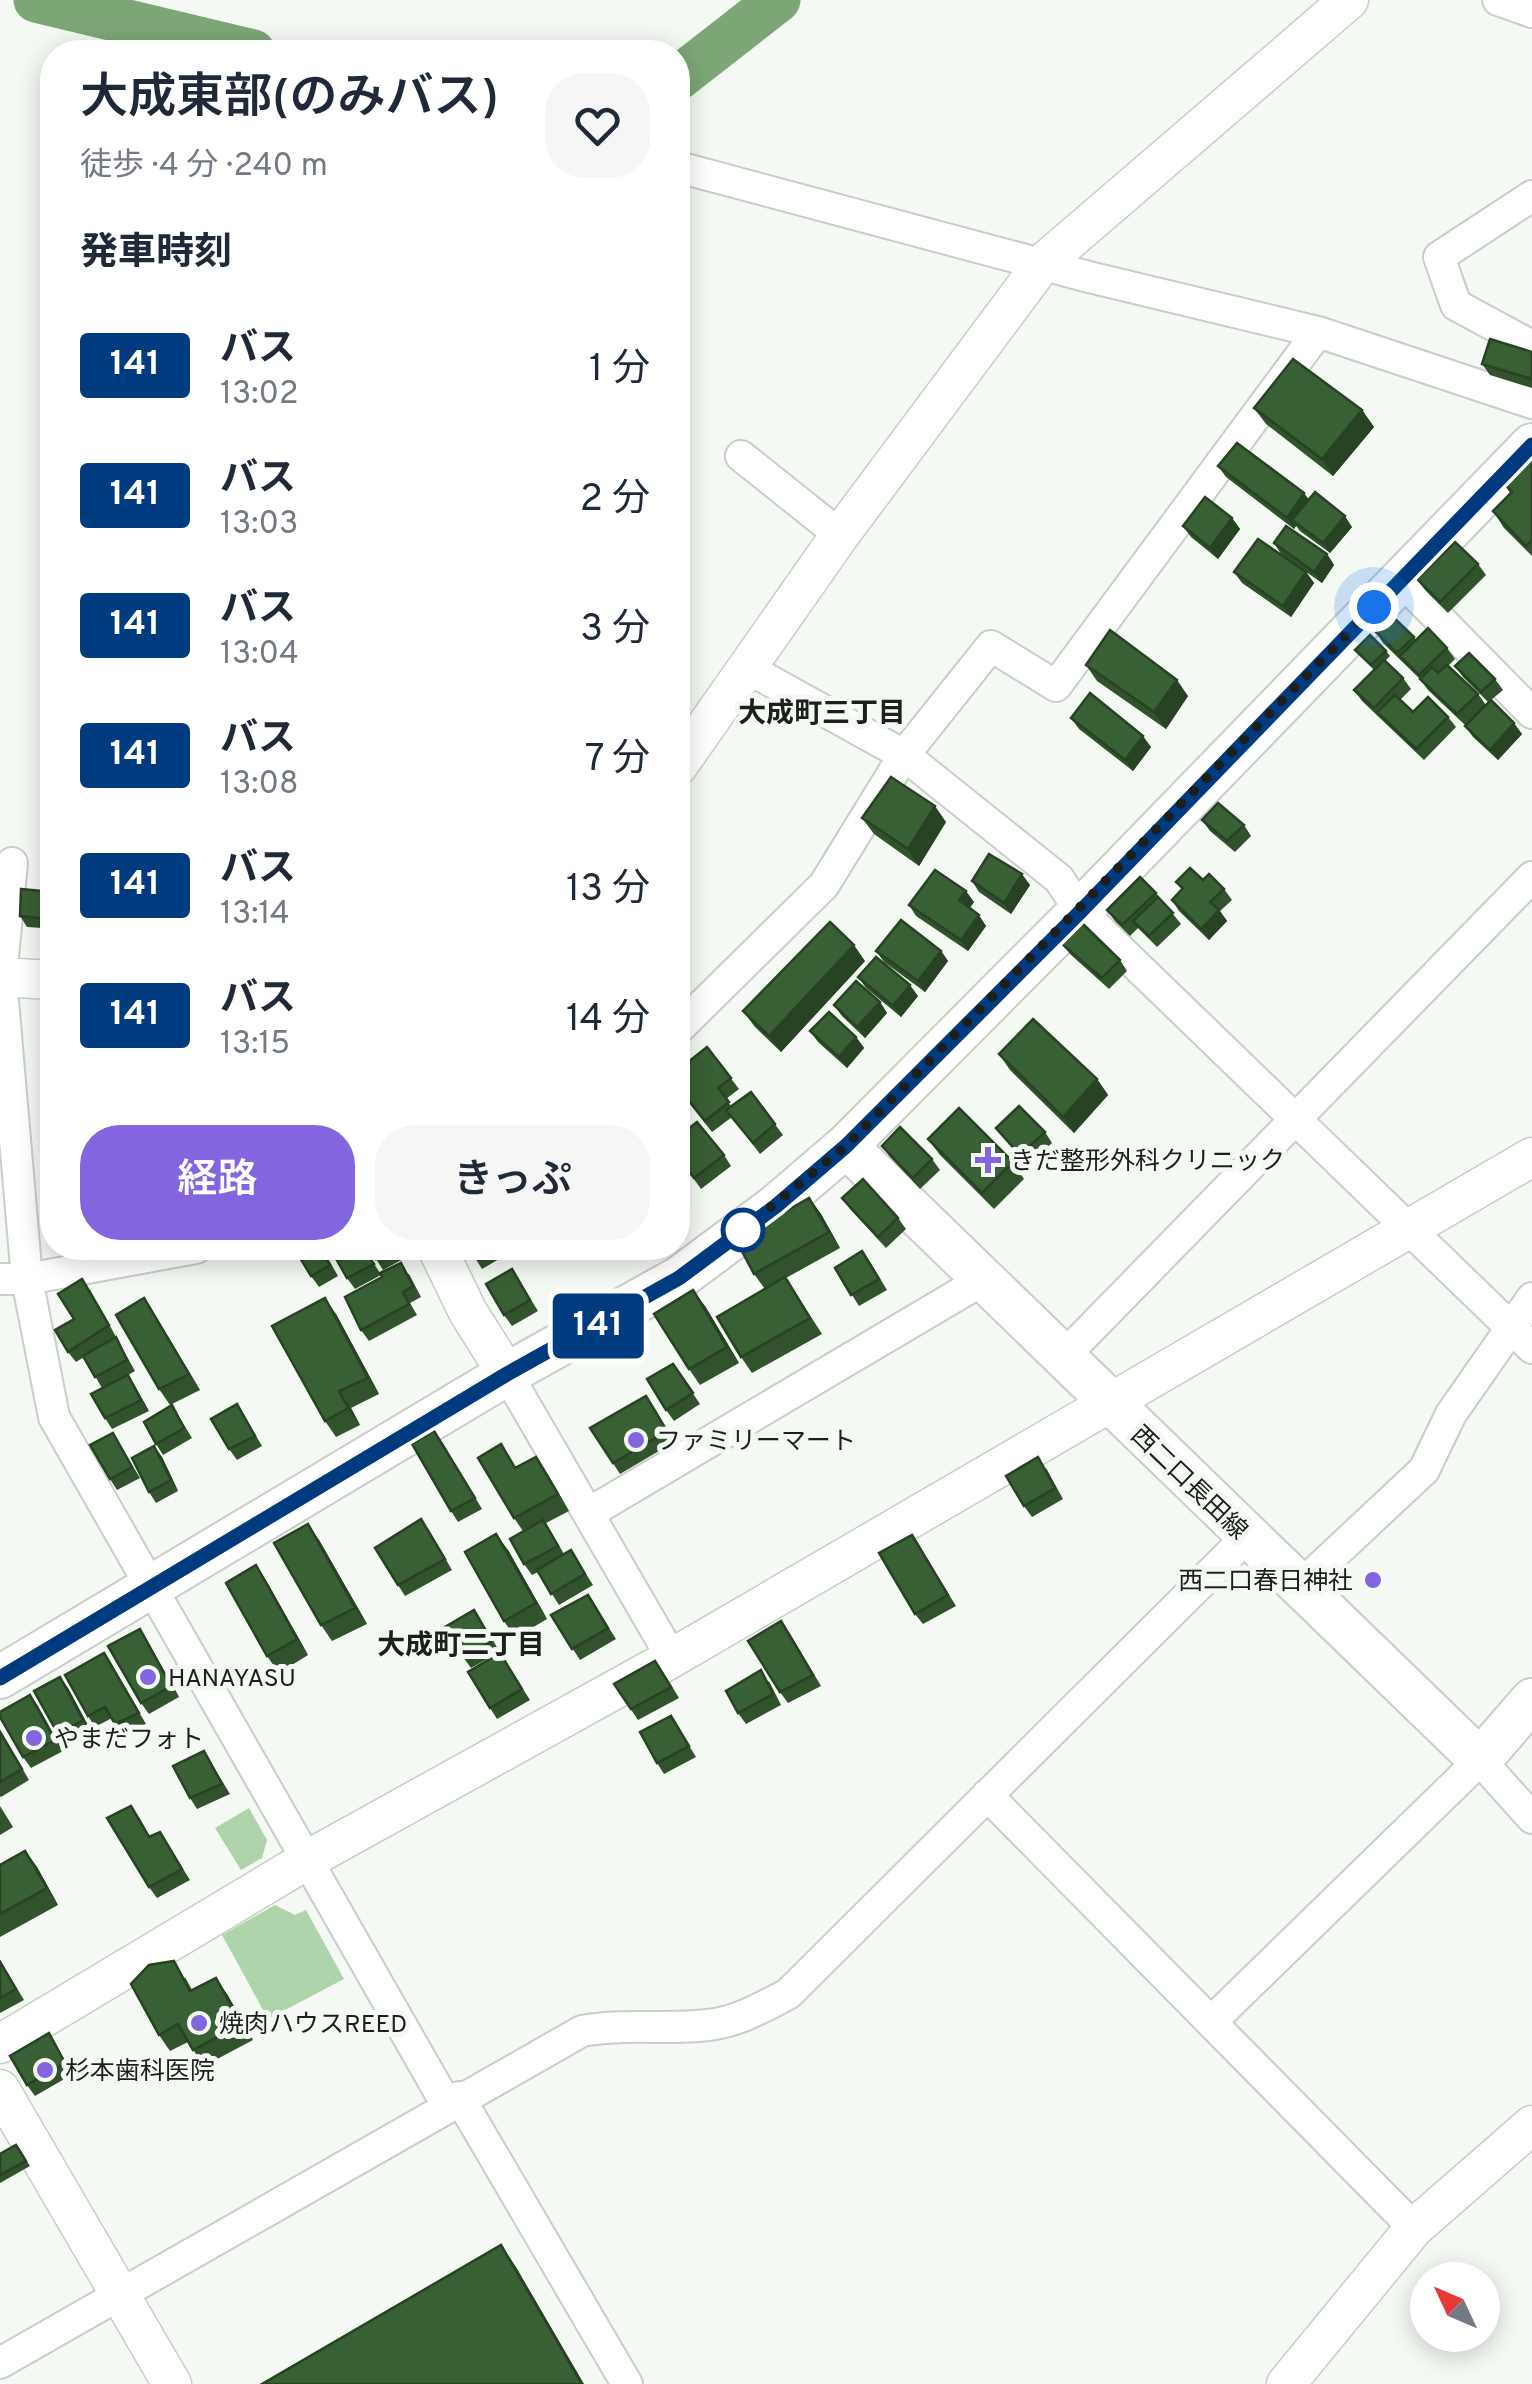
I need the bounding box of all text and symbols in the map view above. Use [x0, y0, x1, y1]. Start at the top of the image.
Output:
text: 大成東部(のみバス) [80, 70, 499, 130]
button: heart [545, 73, 650, 178]
text: 徒歩 · 4 分 · 240 m [80, 147, 328, 187]
text: 発車時刻 [80, 230, 232, 279]
text: バス [220, 326, 296, 375]
text: 141 [110, 343, 160, 387]
text: 1 分 [589, 346, 650, 395]
text: 13:02 [220, 375, 299, 415]
text: バス [220, 456, 296, 505]
text: 141 [110, 473, 160, 517]
text: 2 分 [580, 476, 650, 525]
text: 13:03 [220, 505, 298, 545]
your location [1349, 582, 1399, 632]
text: バス [220, 586, 296, 635]
text: 141 [110, 603, 160, 647]
text: 3 分 [580, 606, 650, 655]
text: 13:04 [220, 635, 299, 675]
district label: 大成町三丁目 [738, 697, 906, 733]
text: バス [220, 716, 296, 765]
text: 141 [110, 733, 160, 777]
text: 7 分 [585, 736, 650, 785]
text: 13:08 [220, 765, 299, 805]
text: バス [220, 846, 296, 895]
text: 141 [110, 863, 160, 907]
text: 13 分 [566, 866, 650, 915]
text: 13:14 [220, 895, 290, 935]
text: バス [220, 976, 296, 1025]
text: 141 [110, 993, 160, 1037]
text: 14 分 [566, 996, 650, 1045]
text: 13:15 [220, 1025, 290, 1065]
button: 経路 [80, 1125, 355, 1240]
button: きっぷ [375, 1125, 650, 1240]
marker: きだ整形外科クリニック [975, 1147, 1001, 1173]
place label: きだ整形外科クリニック [1010, 1147, 1285, 1179]
unlabelled marker [722, 1209, 764, 1251]
line badge: 141 [540, 1294, 656, 1358]
text: 141 [573, 1304, 623, 1348]
street label: 西二口長田線 [1123, 1421, 1253, 1548]
place label: ファミリーマート [656, 1427, 856, 1459]
marker: ファミリーマート [625, 1429, 647, 1451]
place label: 西二口春日神社 [1178, 1567, 1353, 1599]
marker: 西二口春日神社 [1362, 1569, 1384, 1591]
district label: 大成町二丁目 [377, 1629, 545, 1665]
place label: HANAYASU [168, 1664, 296, 1696]
marker: HANAYASU [137, 1666, 159, 1688]
place label: やまだフォト [54, 1725, 204, 1757]
marker: やまだフォト [23, 1727, 45, 1749]
place label: 焼肉ハウスREED [219, 2010, 407, 2042]
marker: 焼肉ハウスREED [188, 2012, 210, 2034]
place label: 杉本歯科医院 [65, 2057, 215, 2089]
marker: 杉本歯科医院 [34, 2059, 56, 2081]
north arrow [1410, 2262, 1500, 2352]
map controls [1410, 2262, 1500, 2352]

